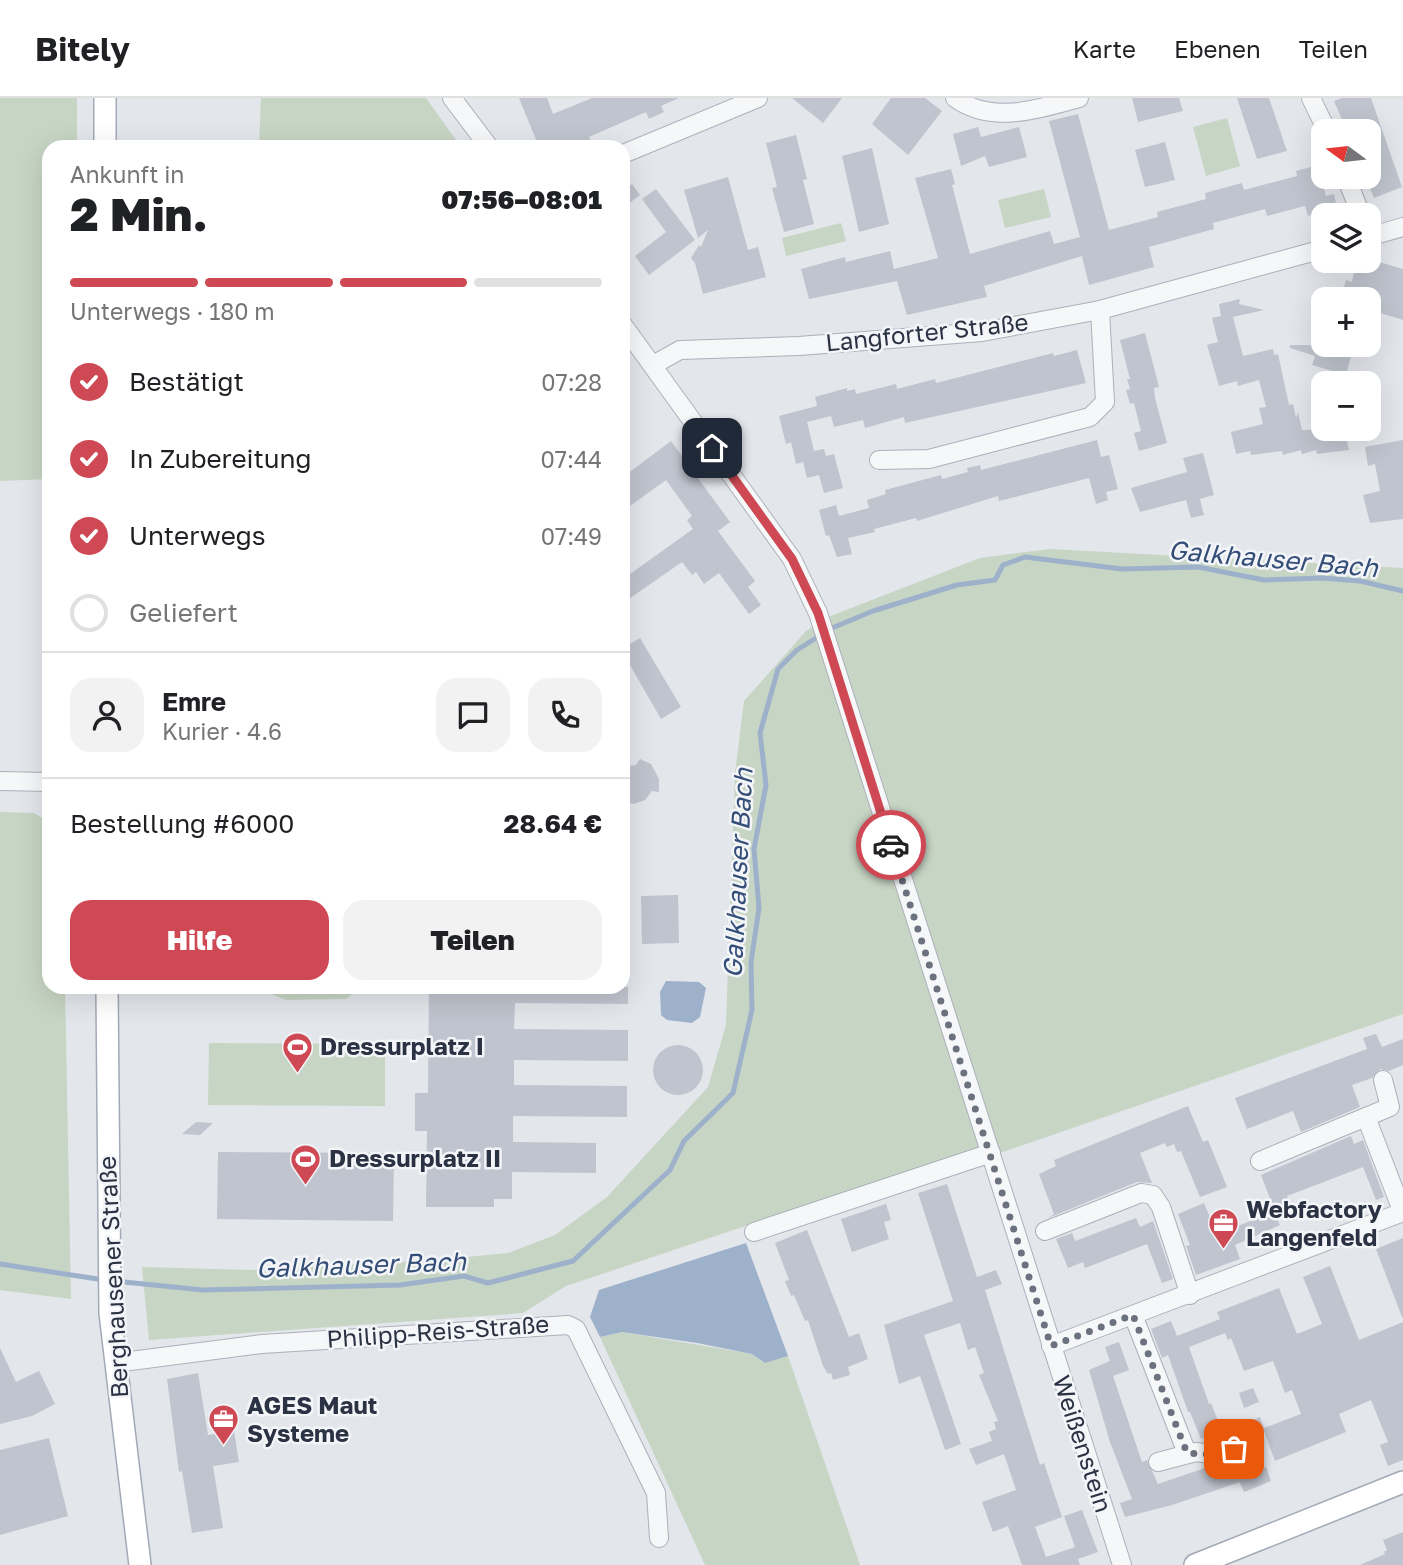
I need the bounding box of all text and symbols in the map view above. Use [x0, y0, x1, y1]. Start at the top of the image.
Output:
text: Bitely [35, 29, 130, 68]
text: Karte [1073, 34, 1136, 63]
text: Ebenen [1174, 34, 1261, 63]
text: Teilen [1299, 34, 1368, 63]
north arrow [1311, 119, 1381, 189]
map controls [1311, 119, 1381, 441]
text: Ankunft in [70, 160, 185, 188]
text: 07:56–08:01 [441, 184, 602, 215]
text: 2 Min. [70, 186, 208, 241]
button: layers [1311, 203, 1381, 273]
button: + [1311, 287, 1381, 357]
text: Unterwegs · 180 m [70, 297, 275, 325]
street label: Langforter Straße [824, 306, 1030, 357]
icon: check [70, 363, 108, 401]
text: Bestätigt [129, 366, 244, 397]
text: 07:28 [541, 368, 602, 396]
button: − [1311, 371, 1381, 441]
pin [682, 418, 742, 478]
icon: home [693, 429, 731, 467]
icon: check [70, 440, 108, 478]
text: In Zubereitung [129, 443, 312, 474]
text: 07:44 [541, 445, 602, 473]
icon: check [70, 517, 108, 555]
text: Unterwegs [129, 520, 266, 551]
text: 07:49 [541, 522, 602, 550]
water label: Galkhauser Bach [1167, 534, 1380, 583]
text: Geliefert [129, 597, 238, 628]
button: person [70, 678, 144, 752]
button: chat [436, 678, 510, 752]
button: phone [528, 678, 602, 752]
text: Emre [162, 686, 226, 717]
text: Kurier · 4.6 [162, 717, 282, 745]
water label: Galkhauser Bach [717, 766, 759, 979]
text: Bestellung #6000 [70, 808, 294, 839]
text: 28.64 € [504, 808, 602, 839]
courier [856, 810, 926, 880]
icon: car [872, 826, 910, 864]
button: Hilfe [70, 900, 329, 980]
button: Teilen [343, 900, 602, 980]
sports icon: Dressurplatz I [280, 1030, 314, 1074]
place label: Dressurplatz I [320, 1031, 484, 1060]
sports icon: Dressurplatz II [289, 1142, 323, 1186]
place label: Dressurplatz II [329, 1143, 501, 1172]
street label: Berghausener Straße [92, 1155, 133, 1399]
place label: Webfactory Langenfeld [1246, 1194, 1383, 1251]
office icon: Webfactory Langenfeld [1206, 1207, 1240, 1251]
water label: Galkhauser Bach [255, 1245, 468, 1284]
street label: Philipp-Reis-Straße [326, 1308, 550, 1353]
street label: Weißenstein [1048, 1371, 1119, 1516]
place label: AGES Maut Systeme [247, 1390, 377, 1447]
office icon: AGES Maut Systeme [207, 1403, 241, 1447]
pin [1204, 1419, 1264, 1479]
icon: bag [1215, 1430, 1253, 1468]

